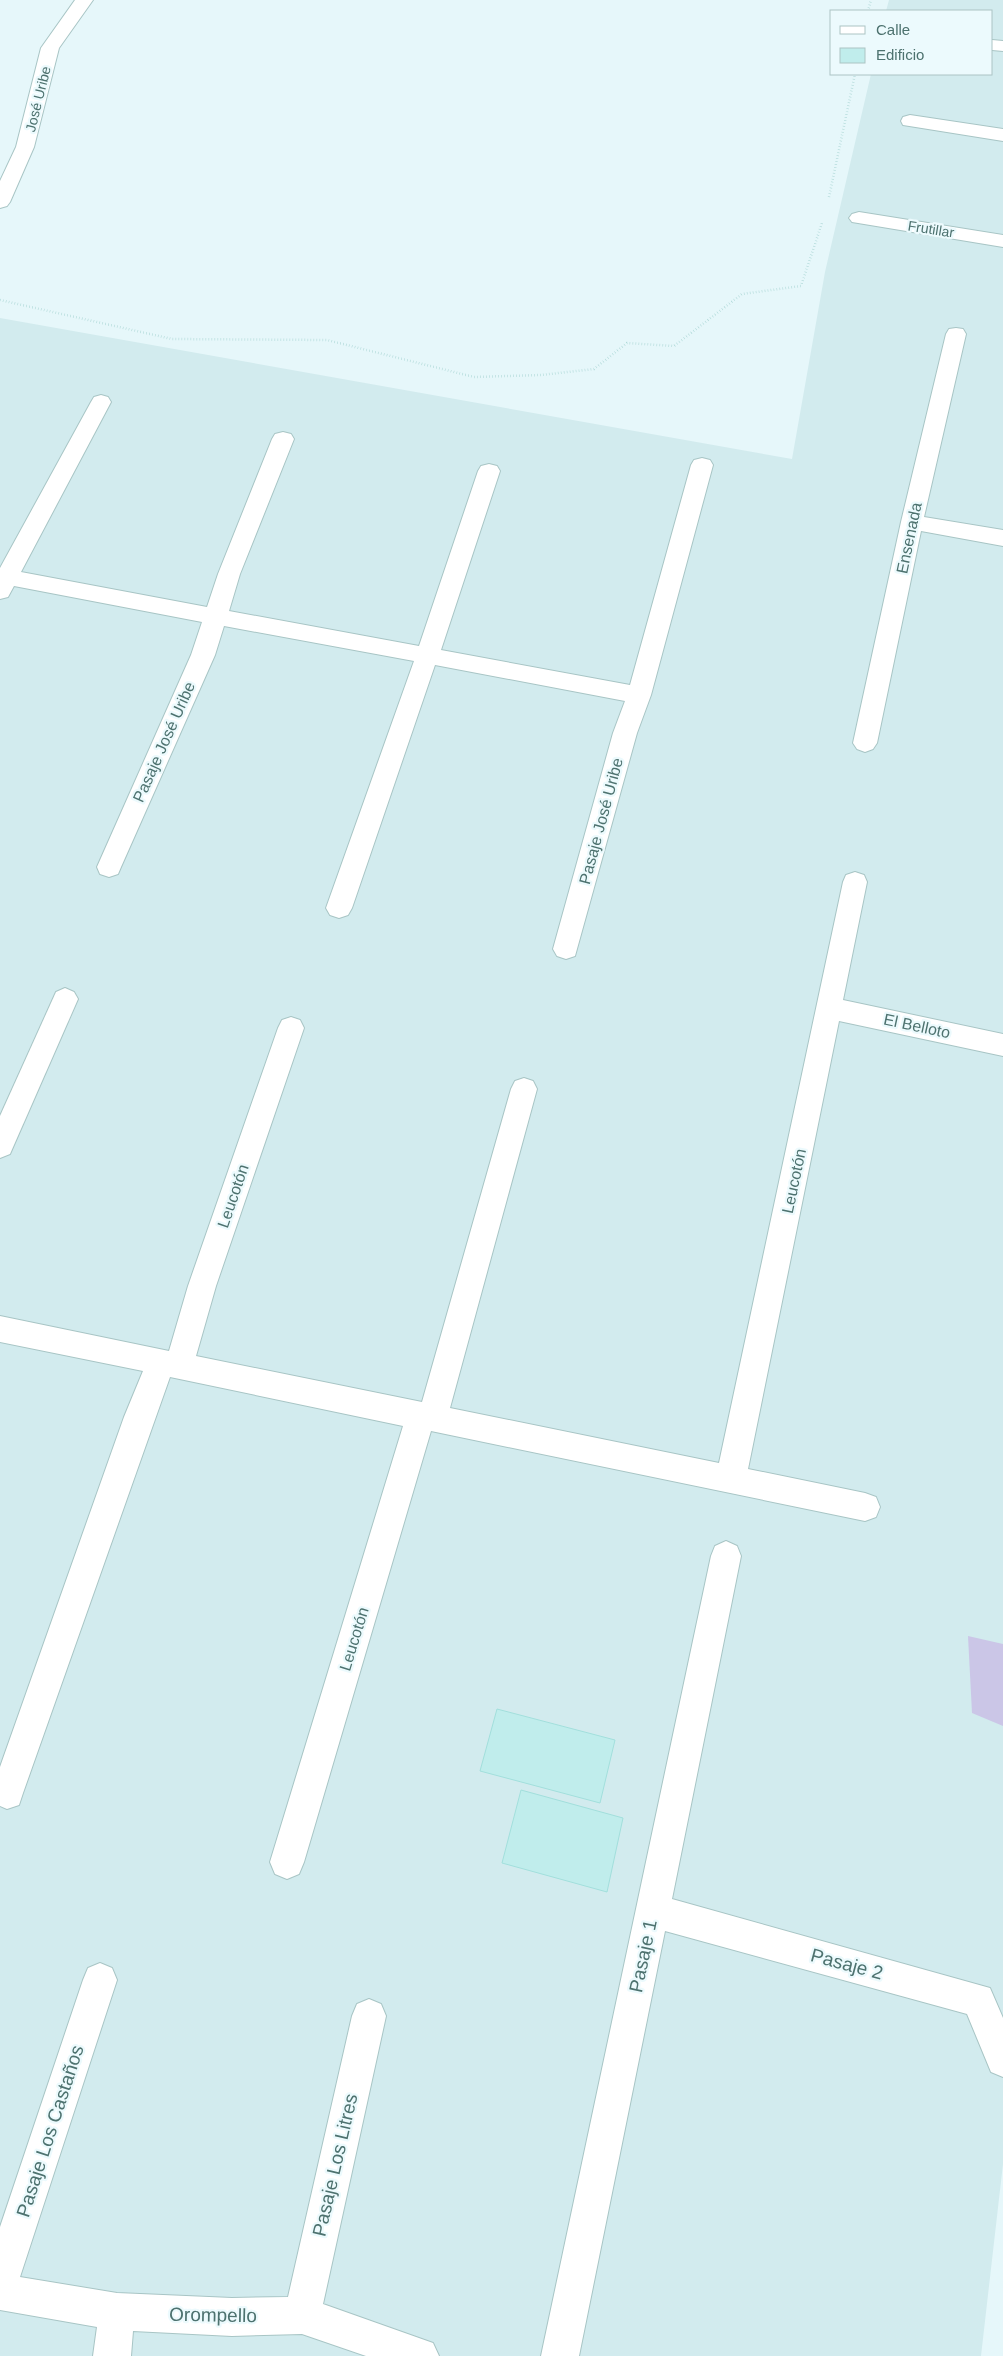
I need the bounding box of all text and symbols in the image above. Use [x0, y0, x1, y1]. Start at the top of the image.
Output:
legend [830, 10, 993, 75]
text: Calle [876, 21, 910, 38]
text: Edificio [876, 46, 924, 63]
street label: José Uribe [22, 64, 54, 133]
street label: Frutillar [907, 217, 956, 241]
street label: Ensenada [893, 501, 925, 575]
street label: Pasaje José Uribe [130, 679, 198, 805]
street label: Pasaje José Uribe [576, 756, 626, 886]
street label: El Belloto [882, 1011, 952, 1041]
street label: Leucotón [779, 1147, 809, 1215]
street label: Leucotón [214, 1162, 252, 1230]
street label: Leucotón [336, 1605, 372, 1673]
street label: Pasaje 1 [625, 1918, 661, 1994]
street label: Pasaje 2 [809, 1944, 885, 1984]
street label: Pasaje Los Castaños [12, 2042, 88, 2220]
street label: Pasaje Los Litres [308, 2092, 362, 2238]
street label: Orompello [169, 2304, 257, 2326]

